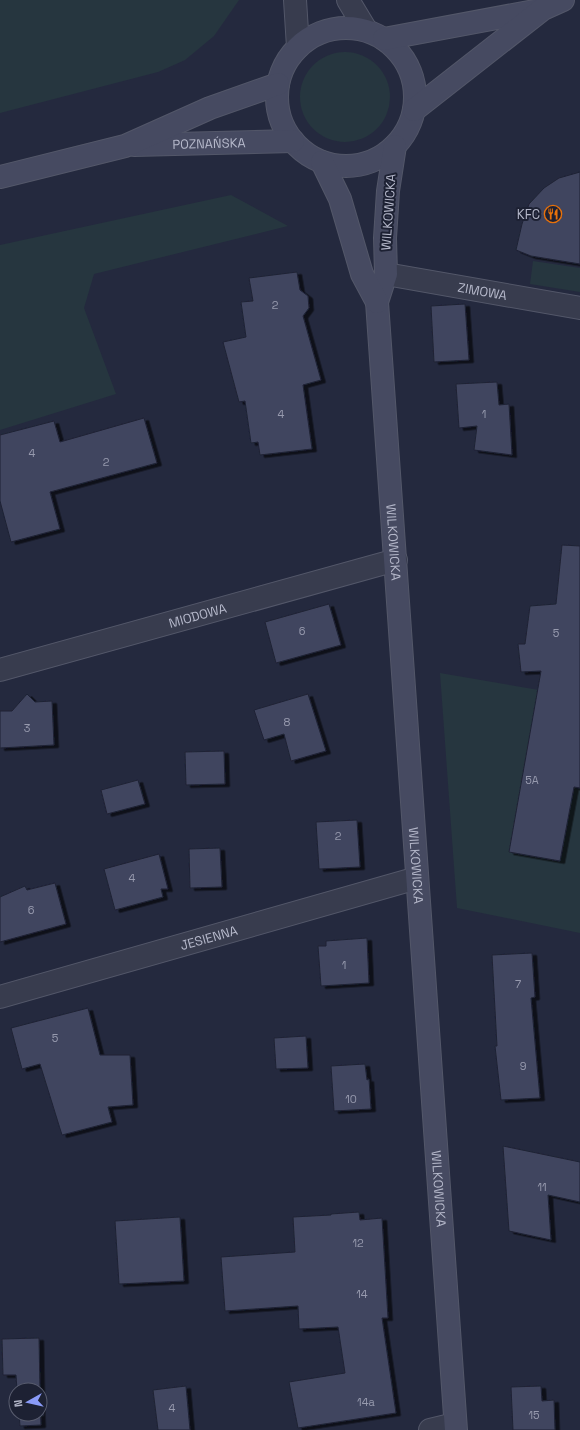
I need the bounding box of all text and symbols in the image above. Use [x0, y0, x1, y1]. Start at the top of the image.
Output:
street label: POZNAŃSKA [172, 134, 246, 153]
street label: WILKOWICKA [377, 173, 400, 251]
restaurant icon: KFC [543, 204, 563, 224]
place label: KFC [517, 206, 540, 223]
street label: ZIMOWA [456, 279, 508, 304]
house number: 2 [272, 298, 279, 312]
house number: 4 [278, 407, 285, 421]
house number: 1 [482, 407, 486, 421]
house number: 4 [29, 446, 36, 460]
house number: 2 [103, 455, 110, 469]
street label: WILKOWICKA [382, 503, 405, 581]
street label: MIODOWA [167, 599, 228, 632]
house number: 6 [299, 624, 306, 638]
house number: 5 [553, 626, 560, 640]
house number: 8 [284, 715, 291, 729]
house number: 3 [24, 721, 31, 735]
house number: 5A [525, 773, 539, 787]
street label: WILKOWICKA [405, 827, 427, 905]
house number: 2 [335, 829, 342, 843]
house number: 4 [129, 871, 136, 885]
house number: 6 [28, 903, 35, 917]
street label: JESIENNA [178, 922, 240, 954]
house number: 1 [342, 958, 346, 972]
house number: 7 [515, 977, 521, 991]
house number: 5 [52, 1031, 59, 1045]
house number: 9 [520, 1059, 527, 1073]
house number: 10 [345, 1092, 357, 1106]
street label: WILKOWICKA [427, 1150, 450, 1228]
house number: 11 [537, 1180, 547, 1194]
house number: 12 [352, 1236, 364, 1250]
house number: 14 [356, 1287, 368, 1301]
north arrow [8, 1382, 48, 1422]
house number: 14a [357, 1395, 376, 1409]
text: N [11, 1399, 26, 1408]
house number: 4 [169, 1401, 176, 1415]
house number: 15 [528, 1408, 540, 1422]

